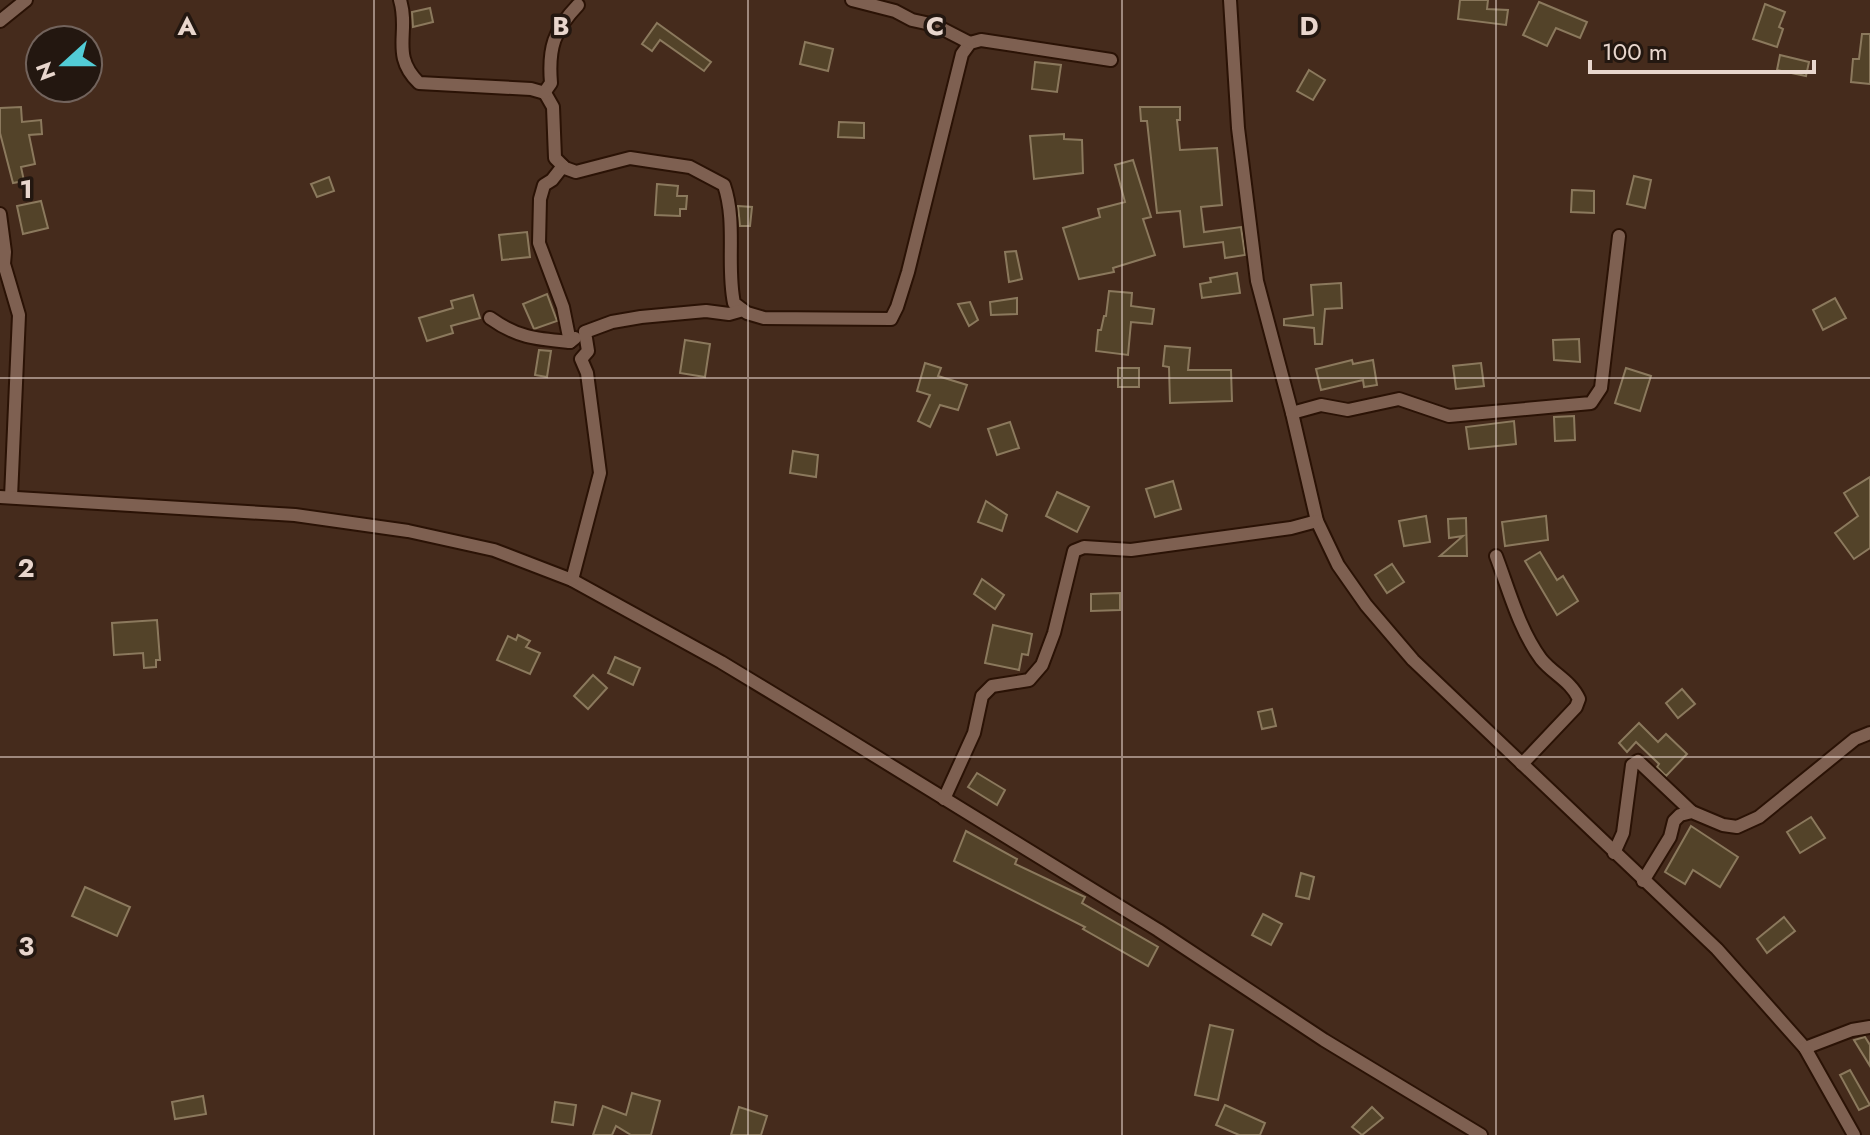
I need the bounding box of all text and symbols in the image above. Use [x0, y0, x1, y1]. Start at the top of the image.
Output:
text: A [176, 7, 197, 45]
text: B [552, 7, 570, 45]
text: C [926, 7, 944, 45]
text: D [1299, 7, 1319, 45]
north arrow [24, 24, 104, 104]
scale bar [1590, 24, 1814, 74]
text: 100 m [1602, 34, 1668, 69]
text: N [27, 57, 63, 85]
text: 1 [19, 170, 33, 208]
text: 2 [17, 549, 35, 587]
text: 3 [18, 927, 34, 965]

